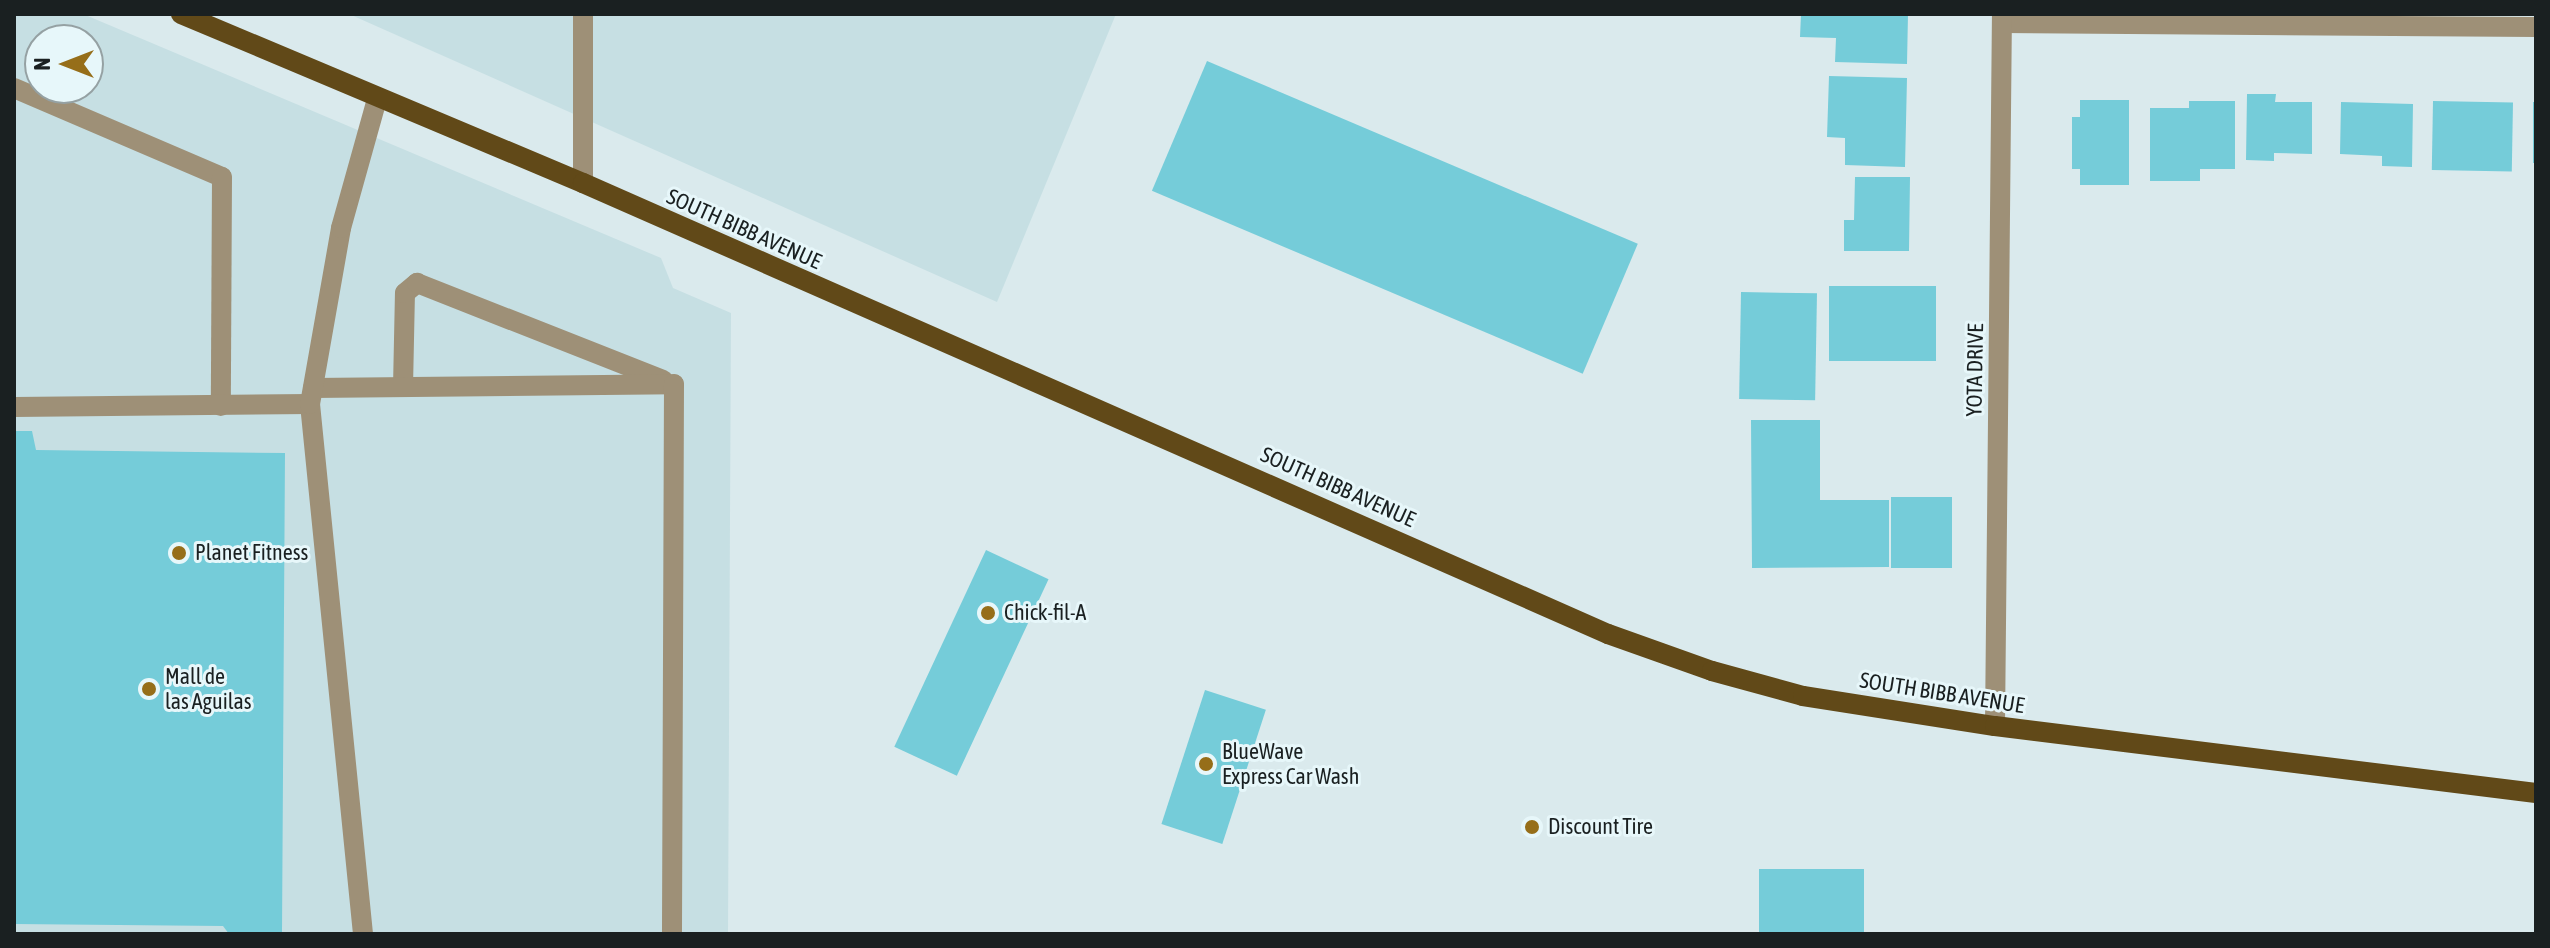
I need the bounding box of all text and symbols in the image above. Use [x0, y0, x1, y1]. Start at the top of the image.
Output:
north arrow [24, 24, 104, 104]
text: N [29, 58, 55, 71]
street label: SOUTH BIBB AVENUE [663, 183, 825, 275]
street label: YOTA DRIVE [1961, 323, 1989, 417]
street label: SOUTH BIBB AVENUE [1257, 441, 1419, 533]
place label: Planet Fitness [195, 540, 308, 566]
marker: Planet Fitness [170, 544, 188, 562]
place label: Chick-fil-A [1004, 600, 1086, 626]
marker: Chick-fil-A [979, 604, 997, 622]
place label: Mall de las Aguilas [165, 663, 252, 714]
street label: SOUTH BIBB AVENUE [1858, 667, 2026, 719]
marker: Mall de las Aguilas [140, 680, 158, 698]
place label: BlueWave Express Car Wash [1222, 738, 1359, 790]
marker: BlueWave Express Car Wash [1197, 755, 1215, 773]
place label: Discount Tire [1548, 814, 1653, 840]
marker: Discount Tire [1523, 818, 1541, 836]

